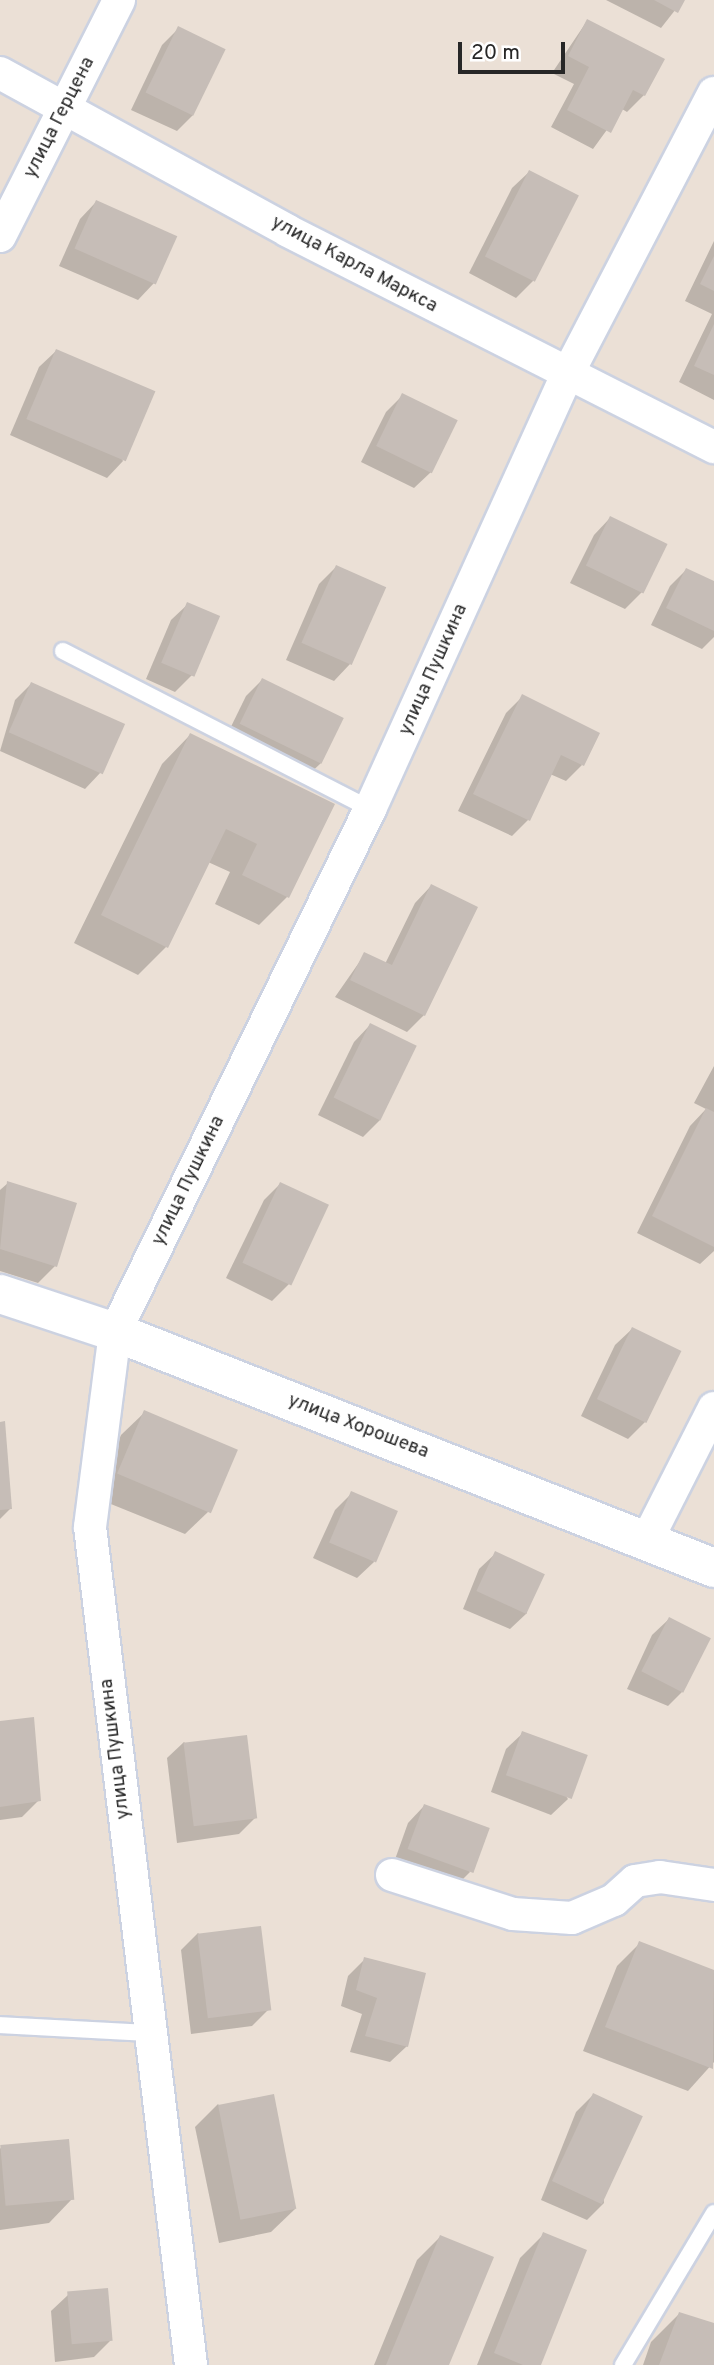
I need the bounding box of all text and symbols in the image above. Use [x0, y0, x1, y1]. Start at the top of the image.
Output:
scale bar [462, 28, 569, 72]
text: 20 m [471, 40, 520, 67]
street label: улица Герцена [20, 54, 100, 182]
street label: улица Карла Маркса [267, 212, 441, 318]
street label: улица Пушкина [395, 601, 473, 739]
street label: улица Пушкина [148, 1112, 230, 1250]
street label: улица Хорошева [284, 1390, 432, 1464]
street label: улица Пушкина [96, 1677, 136, 1821]

